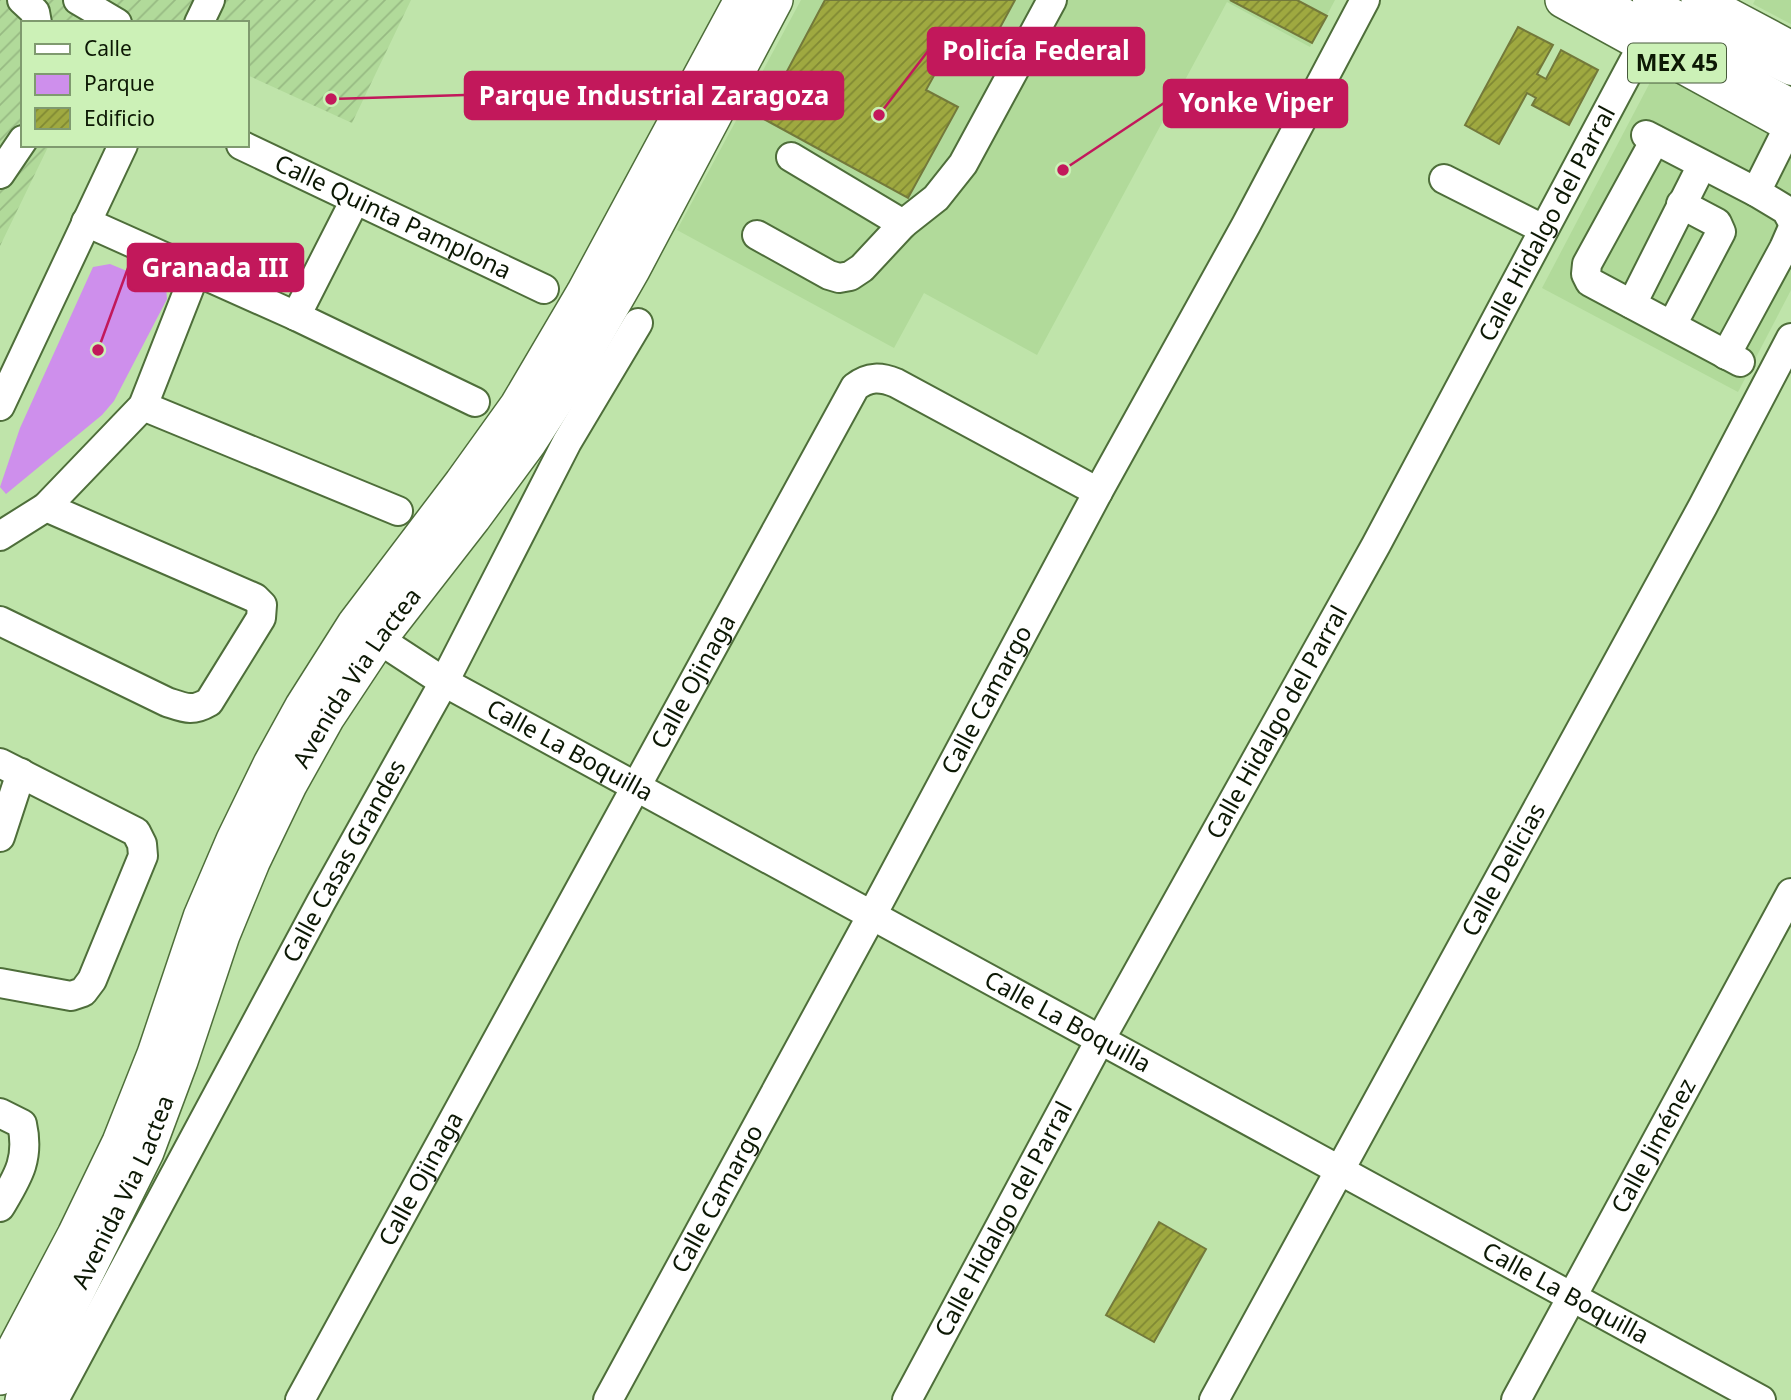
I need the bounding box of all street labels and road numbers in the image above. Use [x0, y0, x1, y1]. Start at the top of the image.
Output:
road number: MEX 45 [1628, 44, 1726, 82]
street label: Calle Hidalgo del Parral [1469, 100, 1622, 347]
street label: Calle Quinta Pamplona [270, 145, 517, 286]
street label: Avenida Via Lactea [284, 580, 428, 773]
street label: Calle Hidalgo del Parral [1197, 599, 1354, 844]
street label: Calle Ojinaga [642, 608, 742, 754]
street label: Calle Camargo [932, 619, 1039, 780]
street label: Calle La Boquilla [481, 690, 660, 808]
street label: Calle Casas Grandes [274, 753, 412, 968]
street label: Calle Delicias [1453, 797, 1552, 942]
street label: Calle La Boquilla [979, 962, 1157, 1079]
street label: Calle Jiménez [1602, 1072, 1703, 1219]
street label: Avenida Via Lactea [63, 1090, 181, 1294]
street label: Calle Hidalgo del Parral [926, 1095, 1079, 1342]
street label: Calle Ojinaga [370, 1105, 470, 1251]
street label: Calle Camargo [662, 1118, 770, 1278]
street label: Calle La Boquilla [1477, 1233, 1655, 1351]

